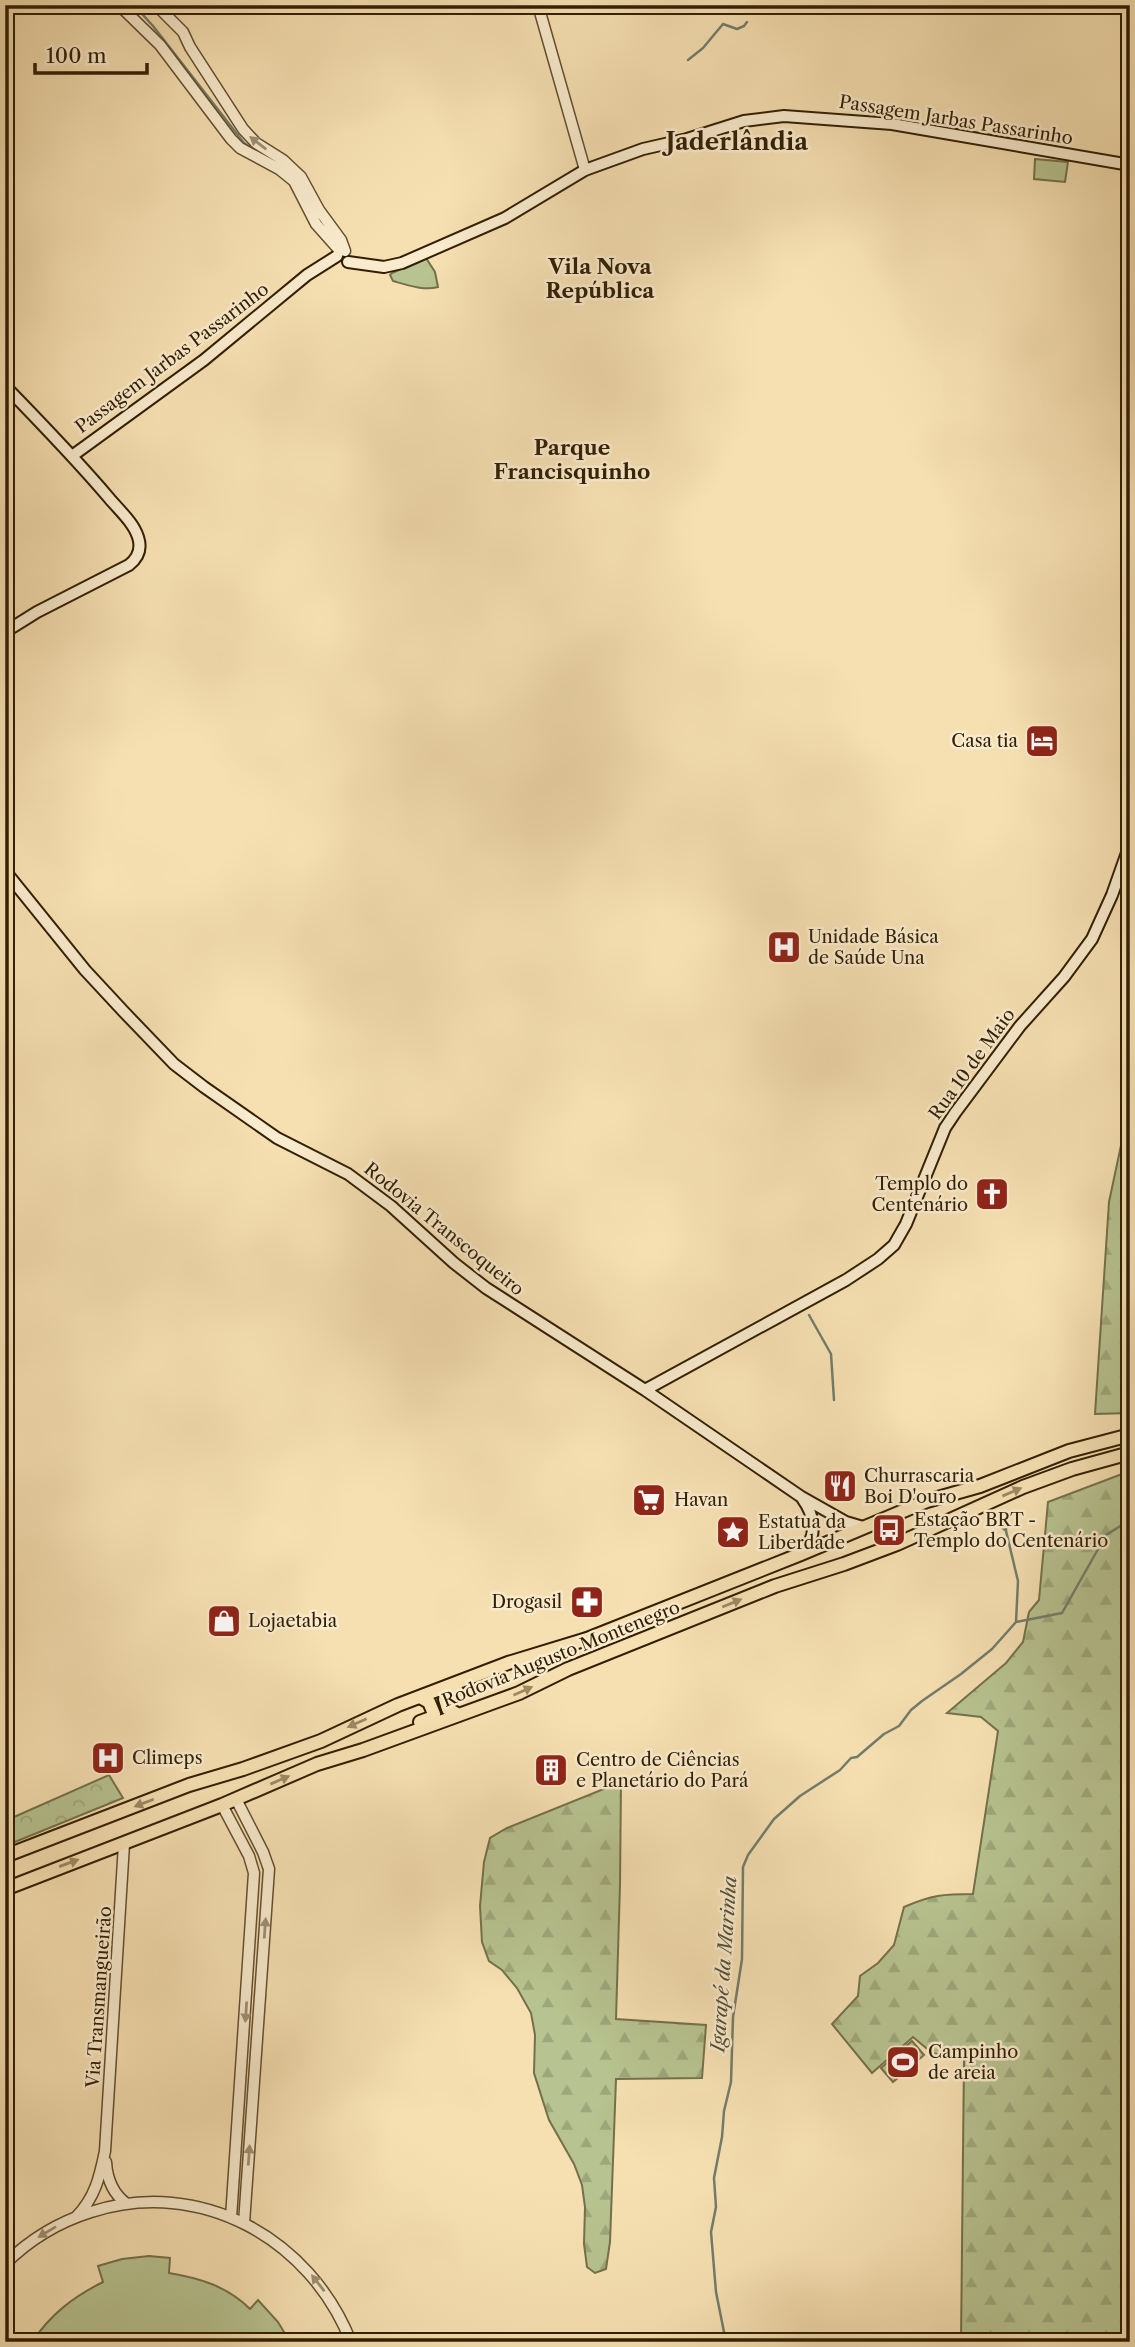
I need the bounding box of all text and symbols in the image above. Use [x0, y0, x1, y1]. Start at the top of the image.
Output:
scale bar [35, 32, 147, 76]
text: 100 m [46, 43, 107, 68]
street label: Passagem Jarbas Passarinho [838, 91, 1074, 149]
district label: Jaderlândia [662, 127, 809, 156]
one-way arrow [250, 135, 268, 150]
district label: Vila Nova República [546, 254, 655, 303]
street label: Passagem Jarbas Passarinho [71, 278, 273, 438]
district label: Parque Francisquinho [494, 435, 650, 484]
hotel icon: Casa tia [1023, 722, 1061, 760]
place label: Casa tia [951, 730, 1018, 752]
place label: Unidade Básica de Saúde Una [808, 926, 939, 969]
hospital icon: Unidade Básica de Saúde Una [765, 928, 803, 966]
street label: Rua 10 de Maio [924, 1004, 1020, 1124]
street label: Rodovia Transcoqueiro [360, 1158, 528, 1300]
place label: Templo do Centenário [871, 1173, 968, 1216]
church icon: Templo do Centenário [973, 1175, 1011, 1213]
place label: Churrascaria Boi D'ouro [864, 1465, 975, 1508]
restaurant icon: Churrascaria Boi D'ouro [821, 1467, 859, 1505]
supermarket icon: Havan [630, 1481, 668, 1519]
one-way arrow [1001, 1486, 1022, 1497]
place label: Havan [674, 1489, 728, 1511]
place label: Estação BRT - Templo do Centenário [914, 1509, 1108, 1552]
place label: Estatua da Liberdade [758, 1511, 846, 1554]
bus stop icon: Estação BRT - Templo do Centenário [870, 1511, 908, 1549]
place icon: Estatua da Liberdade [714, 1513, 752, 1551]
pharmacy icon: Drogasil [568, 1583, 606, 1621]
place label: Drogasil [491, 1591, 562, 1613]
street label: Rodovia Augusto Montenegro [439, 1596, 683, 1712]
one-way arrow [722, 1597, 743, 1608]
shop icon: Lojaetabia [205, 1602, 243, 1640]
place label: Lojaetabia [248, 1610, 338, 1632]
one-way arrow [512, 1685, 533, 1696]
one-way arrow [346, 1718, 367, 1729]
hospital icon: Climeps [89, 1739, 127, 1777]
place label: Climeps [132, 1747, 202, 1769]
place label: Centro de Ciências e Planetário do Pará [576, 1749, 749, 1792]
building icon: Centro de Ciências e Planetário do Pará [532, 1751, 570, 1789]
one-way arrow [270, 1774, 291, 1785]
one-way arrow [133, 1797, 154, 1808]
one-way arrow [58, 1858, 79, 1869]
water label: Igarapé da Marinha [706, 1875, 742, 2055]
street label: Via Transmangueirão [82, 1905, 116, 2090]
one-way arrow [260, 1917, 271, 1939]
one-way arrow [240, 2001, 251, 2023]
place label: Campinho de areia [928, 2041, 1018, 2084]
sports icon: Campinho de areia [884, 2043, 922, 2081]
one-way arrow [244, 2144, 255, 2166]
one-way arrow [38, 2226, 57, 2238]
one-way arrow [310, 2274, 325, 2292]

